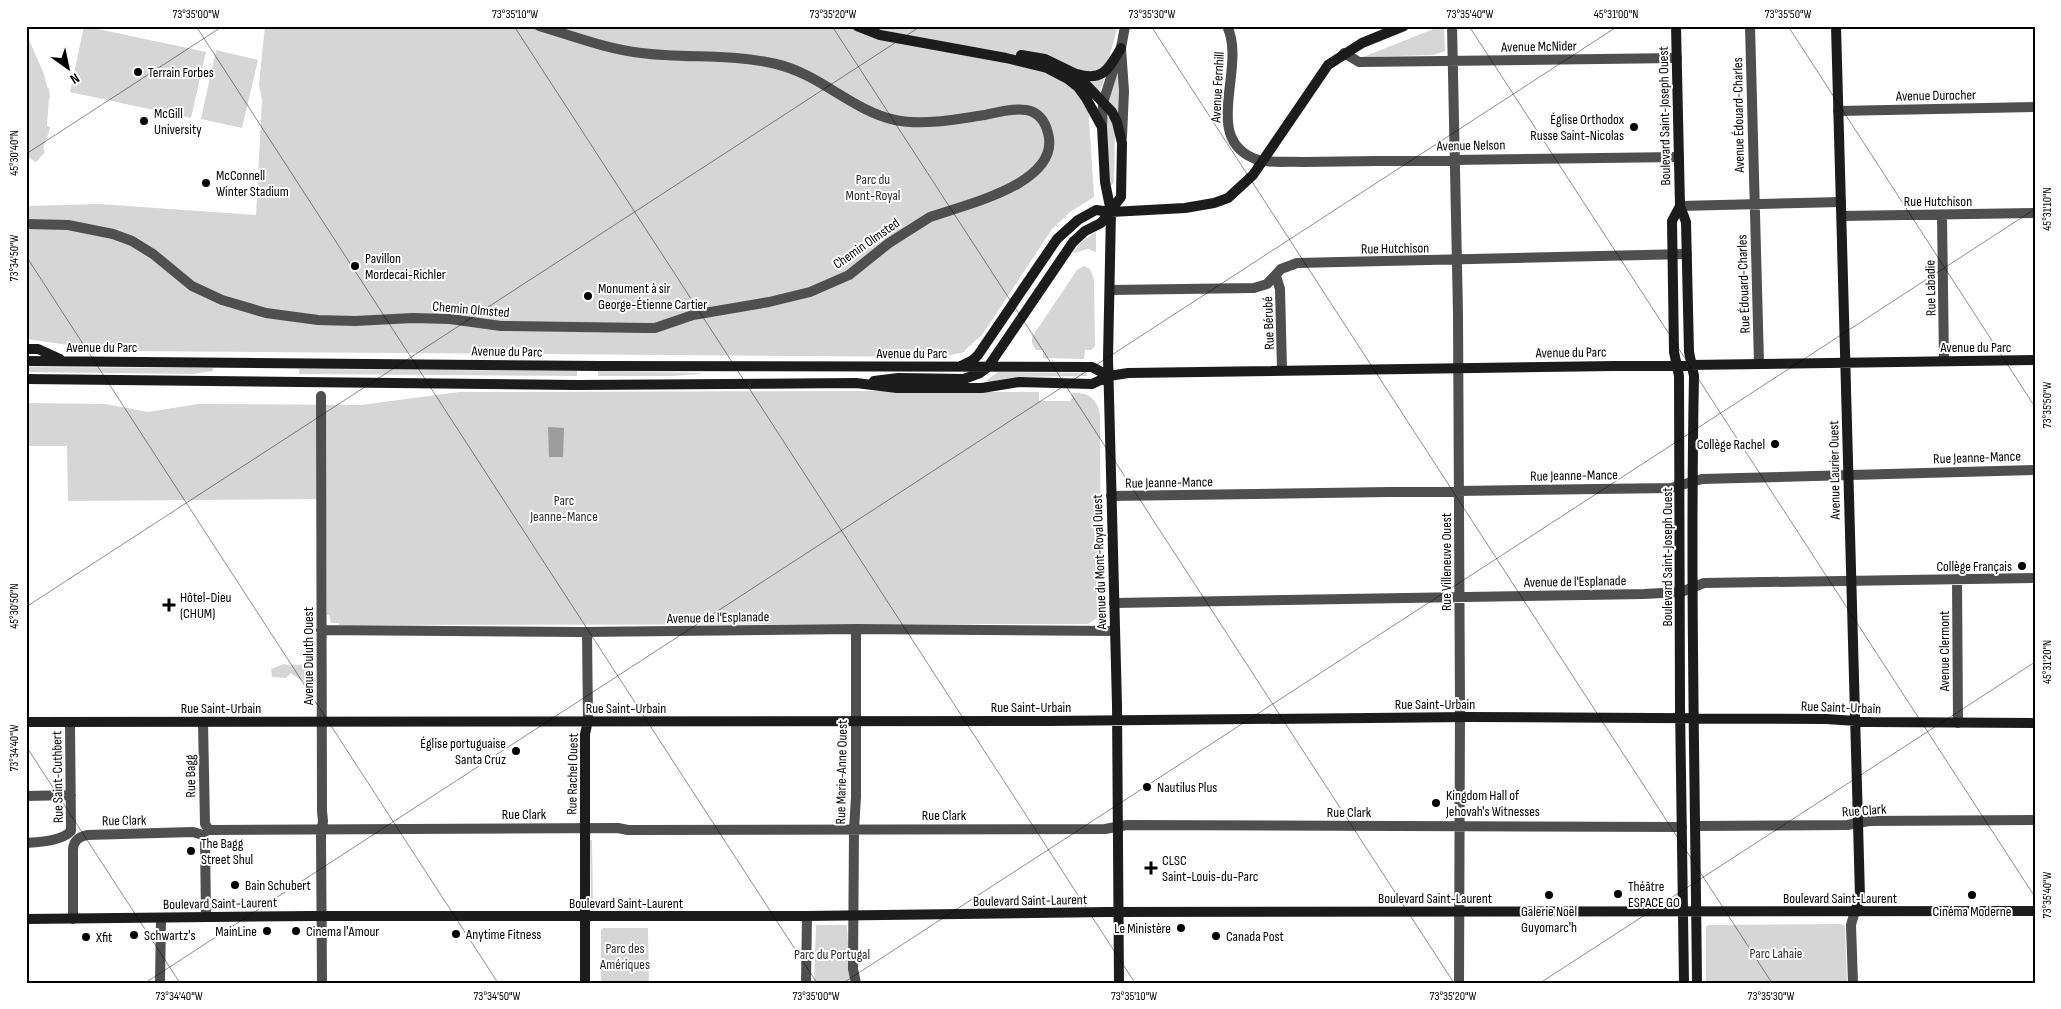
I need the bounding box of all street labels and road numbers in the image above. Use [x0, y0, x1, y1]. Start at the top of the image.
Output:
street label: Avenue McNider [1500, 37, 1577, 56]
street label: Boulevard Saint-Joseph Ouest [1655, 46, 1674, 186]
street label: Avenue Fernhill [1207, 51, 1228, 124]
street label: Avenue Édouard-Charles [1729, 57, 1748, 174]
street label: Avenue Durocher [1895, 86, 1976, 105]
street label: Avenue Nelson [1436, 136, 1505, 155]
street label: Rue Hutchison [1904, 193, 1972, 210]
street label: Chemin Olmsted [830, 214, 903, 273]
street label: Rue Édouard-Charles [1733, 234, 1754, 334]
street label: Rue Hutchison [1361, 239, 1429, 258]
street label: Rue Labadie [1922, 260, 1939, 316]
street label: Rue Bérubé [1259, 296, 1278, 350]
street label: Chemin Olmsted [432, 298, 510, 321]
street label: Avenue du Parc [66, 339, 137, 356]
street label: Avenue du Parc [1940, 339, 2011, 356]
street label: Avenue du Parc [470, 342, 543, 361]
street label: Avenue du Parc [1534, 343, 1607, 362]
street label: Avenue du Parc [876, 345, 947, 362]
street label: Avenue Laurier Ouest [1825, 420, 1844, 521]
street label: Rue Jeanne-Mance [1933, 447, 2021, 468]
street label: Rue Jeanne-Mance [1530, 466, 1618, 485]
street label: Rue Jeanne-Mance [1125, 473, 1213, 492]
street label: Boulevard Saint-Joseph Ouest [1659, 487, 1676, 627]
street label: Avenue du Mont-Royal Ouest [1089, 494, 1110, 631]
street label: Rue Villeneuve Ouest [1438, 513, 1455, 611]
street label: Avenue de l'Esplanade [1523, 572, 1626, 591]
street label: Avenue Duluth Ouest [300, 607, 317, 706]
street label: Avenue de l'Esplanade [666, 608, 769, 627]
street label: Avenue Clermont [1936, 611, 1953, 692]
street label: Rue Saint-Urbain [1395, 696, 1475, 713]
street label: Rue Saint-Urbain [1801, 698, 1881, 717]
street label: Rue Saint-Urbain [991, 699, 1071, 716]
street label: Rue Saint-Urbain [181, 700, 261, 717]
street label: Rue Saint-Urbain [586, 700, 666, 717]
street label: Rue Marie-Anne Ouest [832, 719, 851, 825]
street label: Rue Saint-Cuthbert [48, 731, 67, 823]
street label: Rue Rachel Ouest [563, 733, 582, 815]
street label: Rue Bagg [182, 754, 199, 798]
street label: Rue Clark [1841, 800, 1887, 821]
street label: Rue Clark [1327, 804, 1372, 821]
street label: Rue Clark [502, 806, 547, 823]
street label: Rue Clark [922, 807, 967, 824]
street label: Rue Clark [102, 812, 147, 829]
street label: Boulevard Saint-Laurent [1378, 890, 1492, 907]
street label: Boulevard Saint-Laurent [1783, 890, 1897, 907]
street label: Boulevard Saint-Laurent [973, 891, 1087, 910]
street label: Boulevard Saint-Laurent [163, 894, 277, 913]
street label: Boulevard Saint-Laurent [569, 895, 683, 912]

